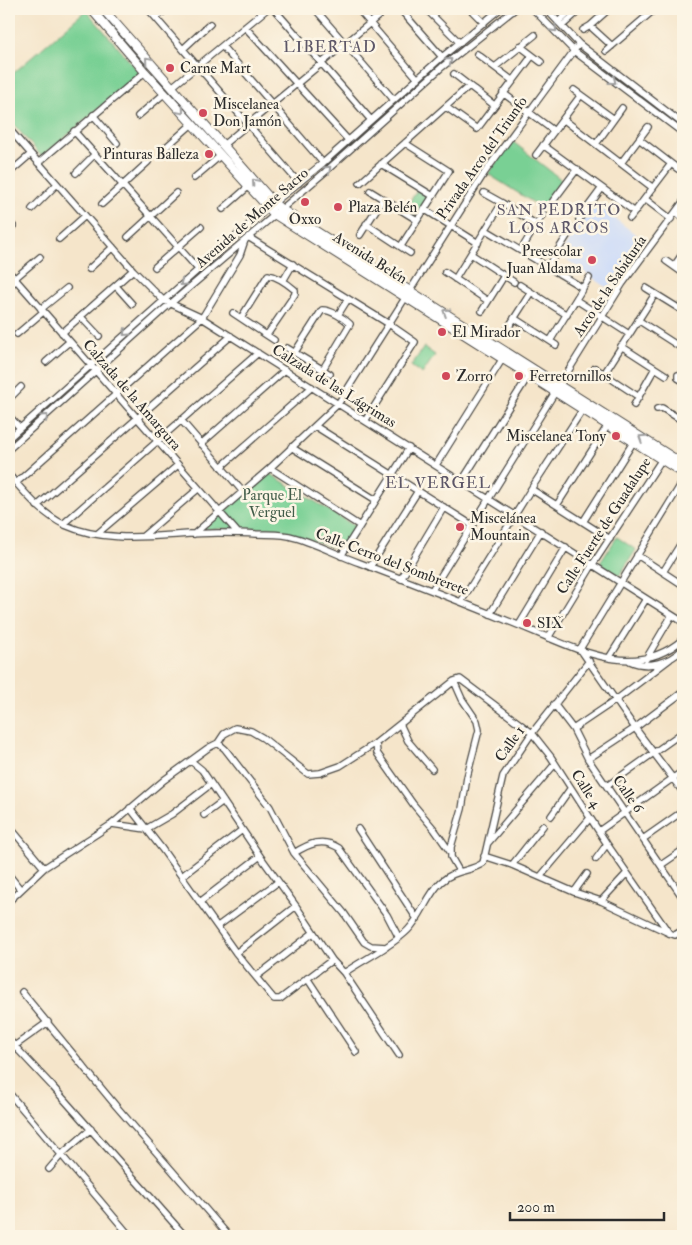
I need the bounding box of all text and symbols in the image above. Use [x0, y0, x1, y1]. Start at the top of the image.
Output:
one-way arrow [549, 24, 558, 33]
district label: LIBERTAD [283, 37, 377, 57]
one-way arrow [145, 57, 153, 66]
one-way arrow [443, 58, 452, 66]
place label: Carne Mart [180, 59, 251, 78]
marker: Carne Mart [164, 62, 176, 74]
one-way arrow [607, 75, 617, 84]
street label: Privada Arco del Triunfo [432, 93, 532, 223]
place label: Miscelanea Don Jamón [213, 95, 282, 132]
one-way arrow [175, 106, 184, 115]
marker: Miscelanea Don Jamón [197, 107, 209, 119]
place label: Pinturas Balleza [103, 145, 200, 164]
marker: Pinturas Balleza [203, 148, 215, 160]
street label: Avenida de Monte Sacro [191, 164, 312, 273]
one-way arrow [322, 166, 331, 175]
one-way arrow [252, 178, 261, 187]
marker: Oxxo [299, 196, 311, 208]
place label: Plaza Belén [348, 198, 418, 217]
district label: SAN PEDRITO LOS ARCOS [497, 200, 621, 238]
marker: Plaza Belén [332, 201, 344, 213]
place label: Oxxo [289, 210, 321, 229]
street label: Avenida Belén [328, 227, 411, 288]
street label: Arco de la Sabiduría [569, 231, 651, 341]
place label: Preescolar Juan Aldama [506, 242, 583, 279]
marker: Preescolar Juan Aldama [586, 254, 598, 266]
one-way arrow [179, 277, 188, 286]
one-way arrow [443, 309, 452, 319]
place label: El Mirador [452, 323, 521, 342]
marker: El Mirador [436, 326, 448, 338]
one-way arrow [123, 327, 132, 336]
street label: Calzada de la Amargura [79, 336, 186, 455]
street label: Calzada de las Lágrimas [268, 340, 400, 432]
place label: Zorro [456, 367, 493, 386]
place label: Ferretornillos [529, 367, 611, 386]
marker: Zorro [440, 370, 452, 382]
marker: Ferretornillos [513, 370, 525, 382]
one-way arrow [39, 413, 48, 422]
place label: Miscelanea Tony [506, 427, 606, 446]
marker: Miscelanea Tony [610, 430, 622, 442]
one-way arrow [638, 434, 647, 444]
street label: Calle Fuerte de Guadalupe [553, 454, 656, 599]
district label: EL VERGEL [385, 473, 491, 493]
park label: Parque El Verguel [242, 486, 302, 522]
place label: Miscelánea Mountain [470, 509, 537, 545]
marker: Miscelánea Mountain [454, 521, 466, 533]
street label: Calle Cerro del Sombrerete [313, 524, 471, 600]
place label: SIX [537, 614, 563, 633]
marker: SIX [521, 617, 533, 629]
street label: Calle 1 [491, 722, 529, 766]
street label: Calle 4 [567, 766, 606, 813]
street label: Calle 6 [608, 771, 649, 818]
scale bar [510, 1190, 663, 1222]
text: 200 m [517, 1198, 555, 1217]

